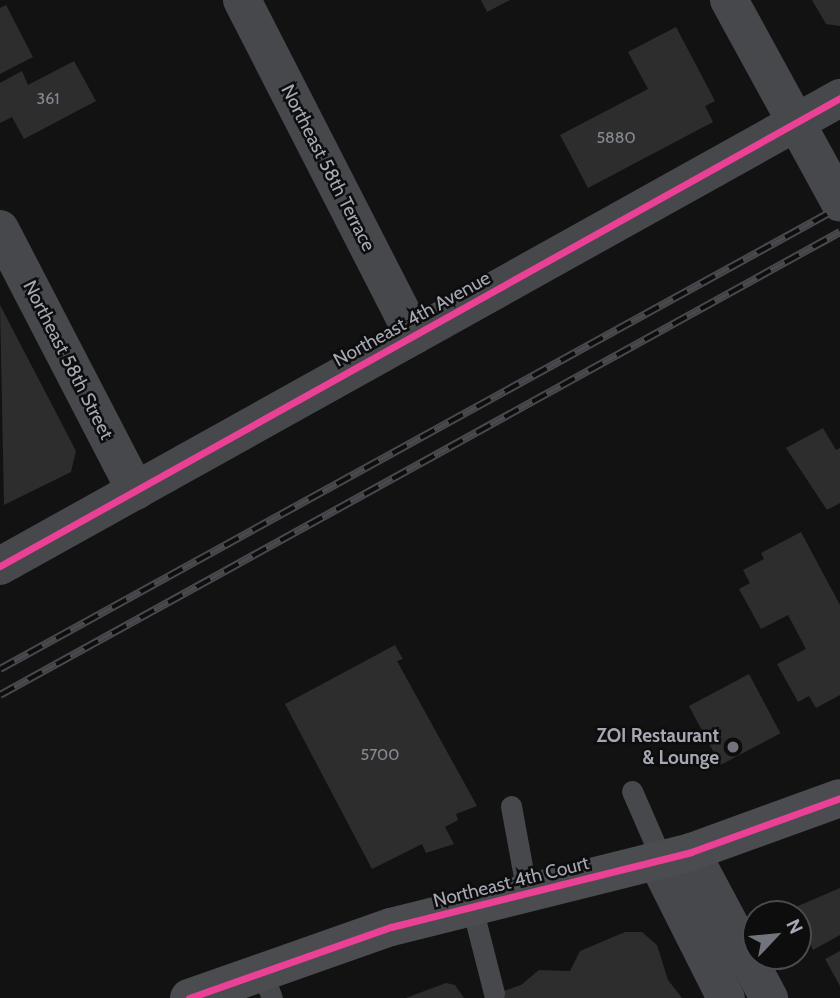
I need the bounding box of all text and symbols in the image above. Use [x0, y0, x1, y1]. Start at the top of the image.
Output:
street label: Northeast 58th Terrace [276, 81, 380, 255]
house number: 361 [37, 89, 59, 109]
house number: 5880 [596, 128, 636, 148]
street label: Northeast 4th Avenue [330, 266, 494, 372]
street label: Northeast 58th Street [18, 277, 118, 443]
place label: ZOI Restaurant & Lounge [596, 725, 719, 769]
marker: ZOI Restaurant & Lounge [725, 739, 741, 755]
house number: 5700 [361, 745, 399, 765]
street label: Northeast 4th Court [431, 852, 591, 912]
north arrow [742, 900, 812, 970]
text: N [781, 915, 808, 938]

